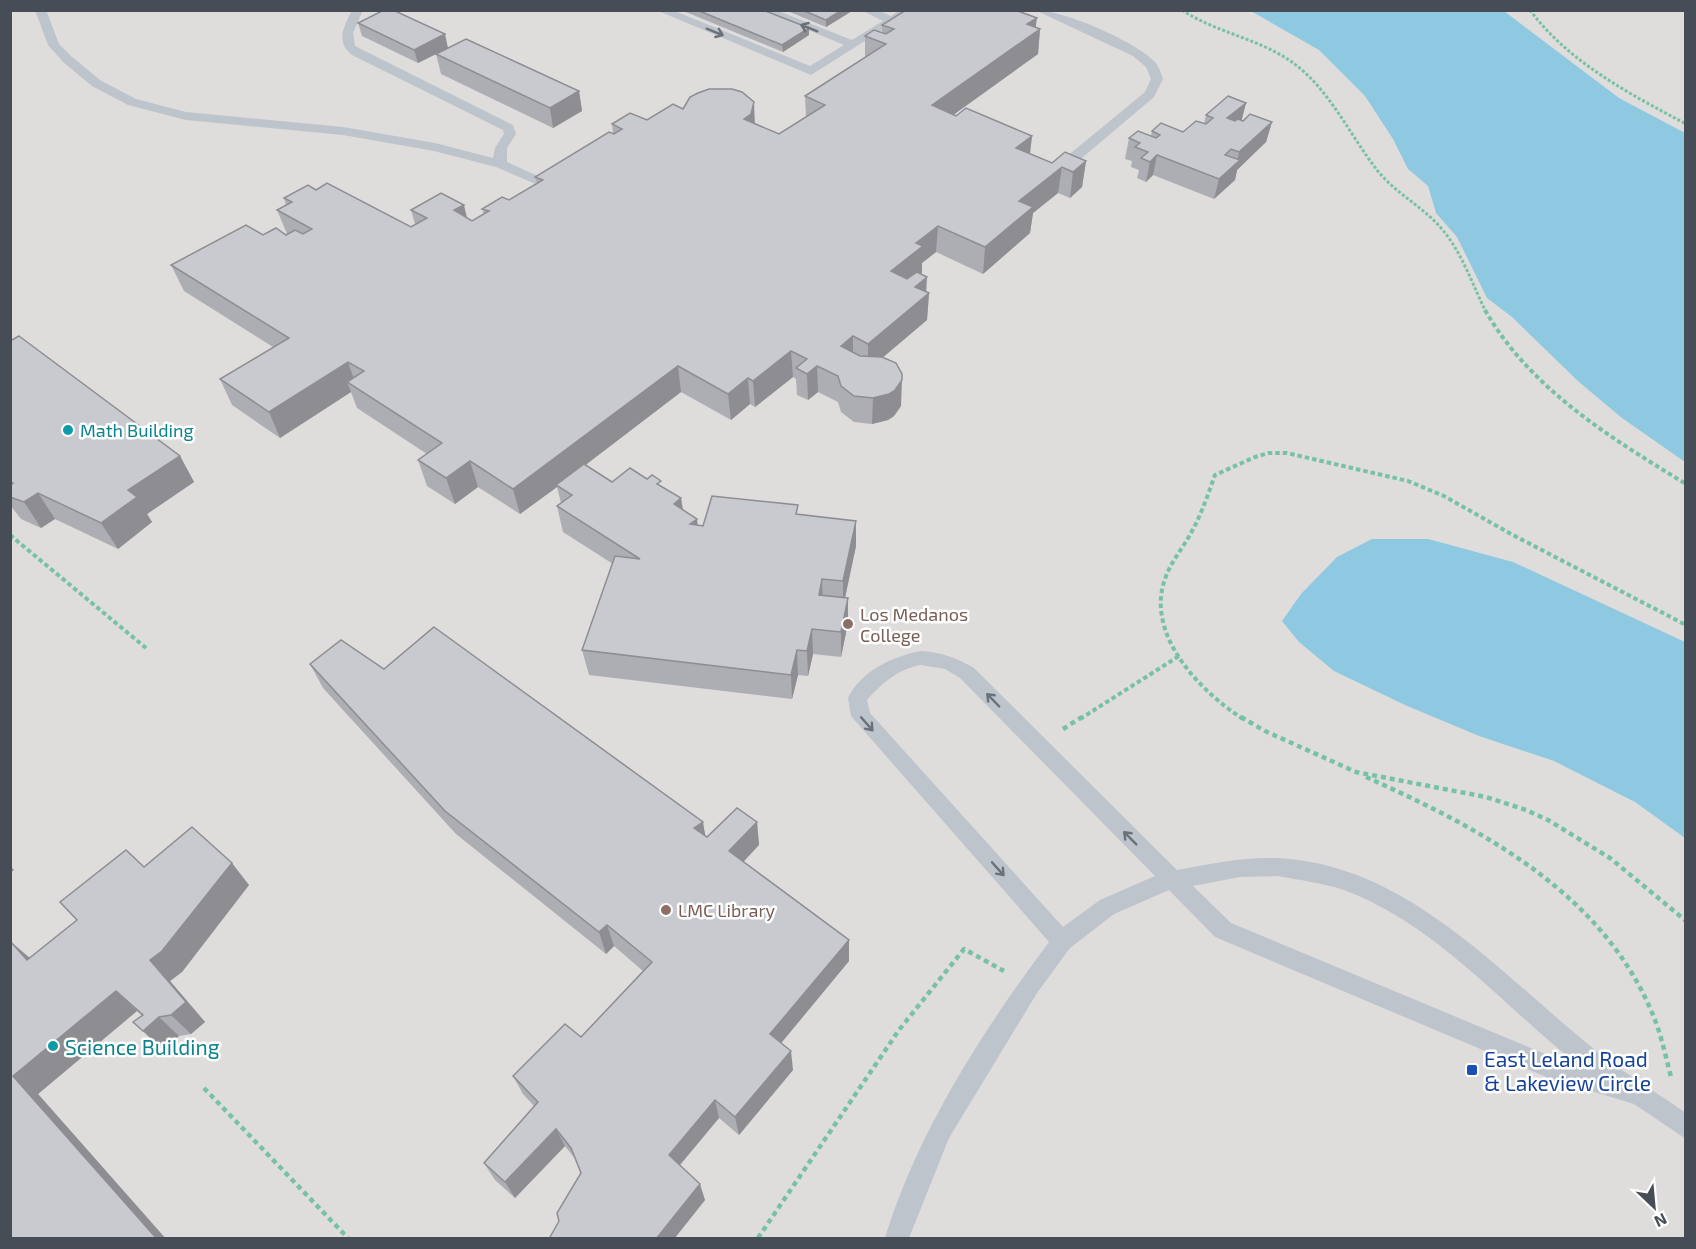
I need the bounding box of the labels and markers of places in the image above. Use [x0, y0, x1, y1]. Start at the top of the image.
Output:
place label: Math Building [80, 419, 194, 441]
marker: Math Building [61, 423, 75, 437]
place label: Los Medanos College [860, 603, 968, 646]
marker: Los Medanos College [841, 617, 855, 631]
place label: LMC Library [678, 899, 776, 921]
marker: LMC Library [659, 903, 673, 917]
place label: Science Building [65, 1034, 220, 1059]
marker: Science Building [46, 1039, 60, 1053]
place label: East Leland Road & Lakeview Circle [1484, 1046, 1651, 1095]
marker: East Leland Road & Lakeview Circle [1465, 1063, 1479, 1077]

